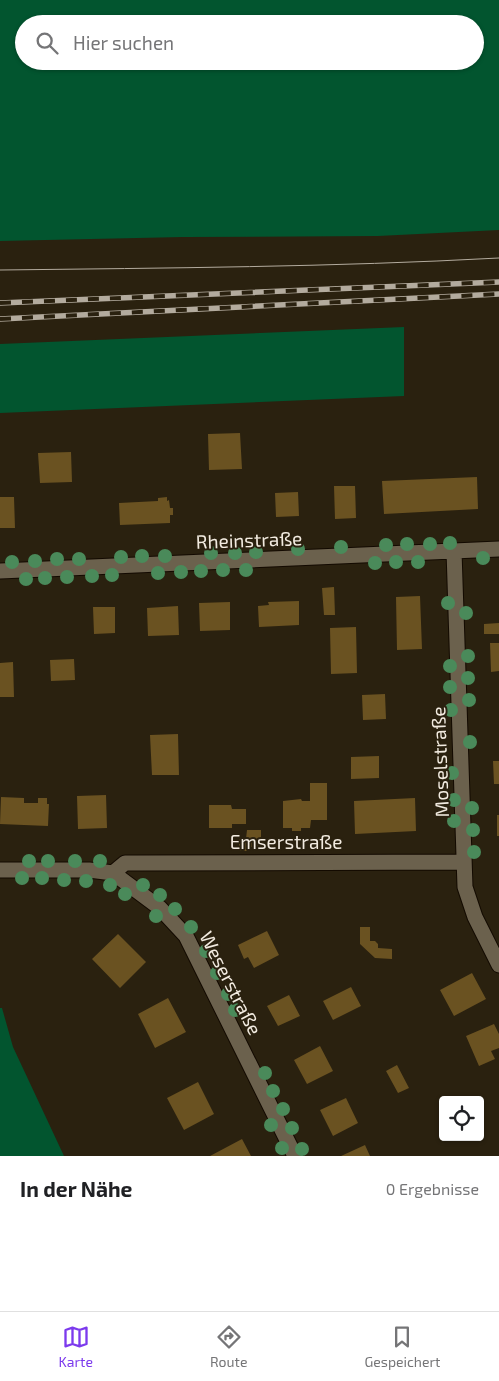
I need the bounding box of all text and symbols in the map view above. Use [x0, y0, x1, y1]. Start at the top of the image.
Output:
search box [15, 15, 484, 70]
icon: search [33, 29, 61, 57]
text: Hier suchen [73, 31, 174, 54]
street label: Rheinstraße [195, 526, 303, 553]
street label: Moselstraße [426, 706, 453, 818]
street label: Emserstraße [230, 830, 342, 853]
street label: Weserstraße [195, 927, 267, 1038]
map controls [439, 1096, 484, 1141]
button: locate [439, 1096, 484, 1141]
text: In der Nähe [20, 1176, 132, 1201]
text: 0 Ergebnisse [386, 1179, 479, 1198]
tab: Karte [59, 1323, 93, 1370]
tab: Route [210, 1323, 247, 1370]
tab: Gespeichert [364, 1323, 440, 1370]

